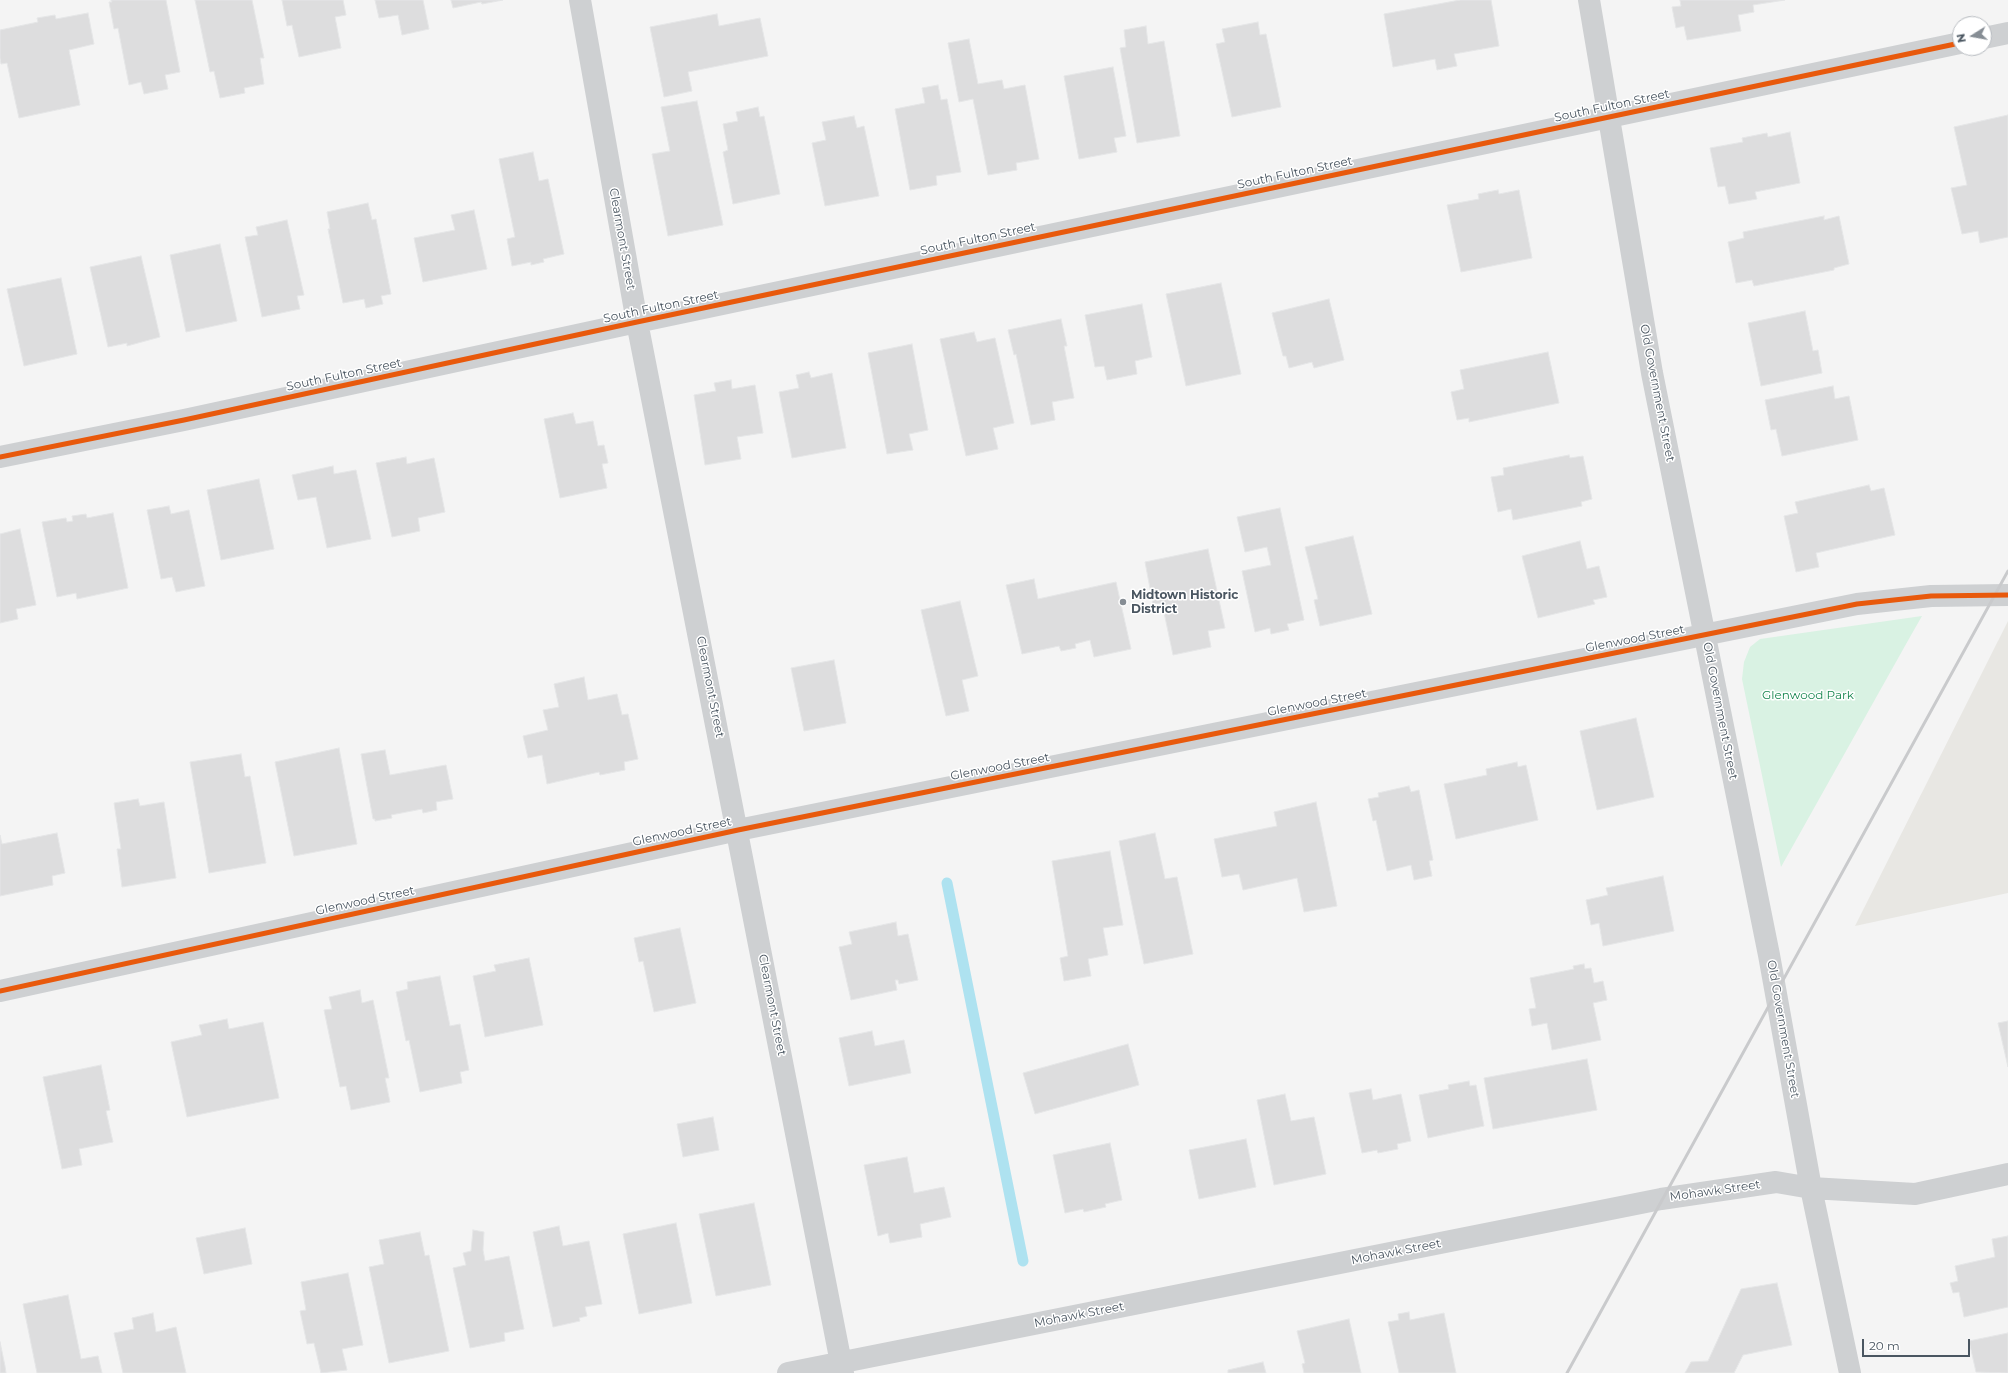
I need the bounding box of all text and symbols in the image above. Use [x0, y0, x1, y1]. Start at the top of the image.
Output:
north arrow [1952, 16, 1992, 56]
text: N [1953, 32, 1969, 44]
street label: South Fulton Street [1553, 87, 1671, 125]
street label: South Fulton Street [1236, 154, 1354, 192]
street label: Clearmont Street [606, 187, 638, 291]
street label: South Fulton Street [919, 220, 1037, 258]
street label: South Fulton Street [602, 288, 720, 326]
street label: Old Government Street [1637, 323, 1677, 463]
street label: South Fulton Street [285, 356, 403, 394]
place label: Midtown Historic District [1131, 588, 1238, 616]
marker: Midtown Historic District [1118, 597, 1128, 607]
street label: Glenwood Street [1584, 622, 1686, 656]
street label: Clearmont Street [693, 635, 727, 739]
street label: Old Government Street [1700, 641, 1740, 781]
street label: Glenwood Street [1266, 686, 1368, 720]
park label: Glenwood Park [1762, 688, 1854, 702]
street label: Glenwood Street [949, 750, 1051, 784]
street label: Glenwood Street [631, 814, 733, 850]
street label: Glenwood Street [314, 883, 416, 919]
street label: Clearmont Street [755, 953, 789, 1057]
street label: Old Government Street [1764, 959, 1802, 1099]
street label: Mohawk Street [1669, 1178, 1761, 1204]
street label: Mohawk Street [1350, 1236, 1442, 1268]
street label: Mohawk Street [1033, 1299, 1125, 1331]
scale bar [1864, 1331, 1972, 1357]
text: 20 m [1869, 1338, 1900, 1353]

